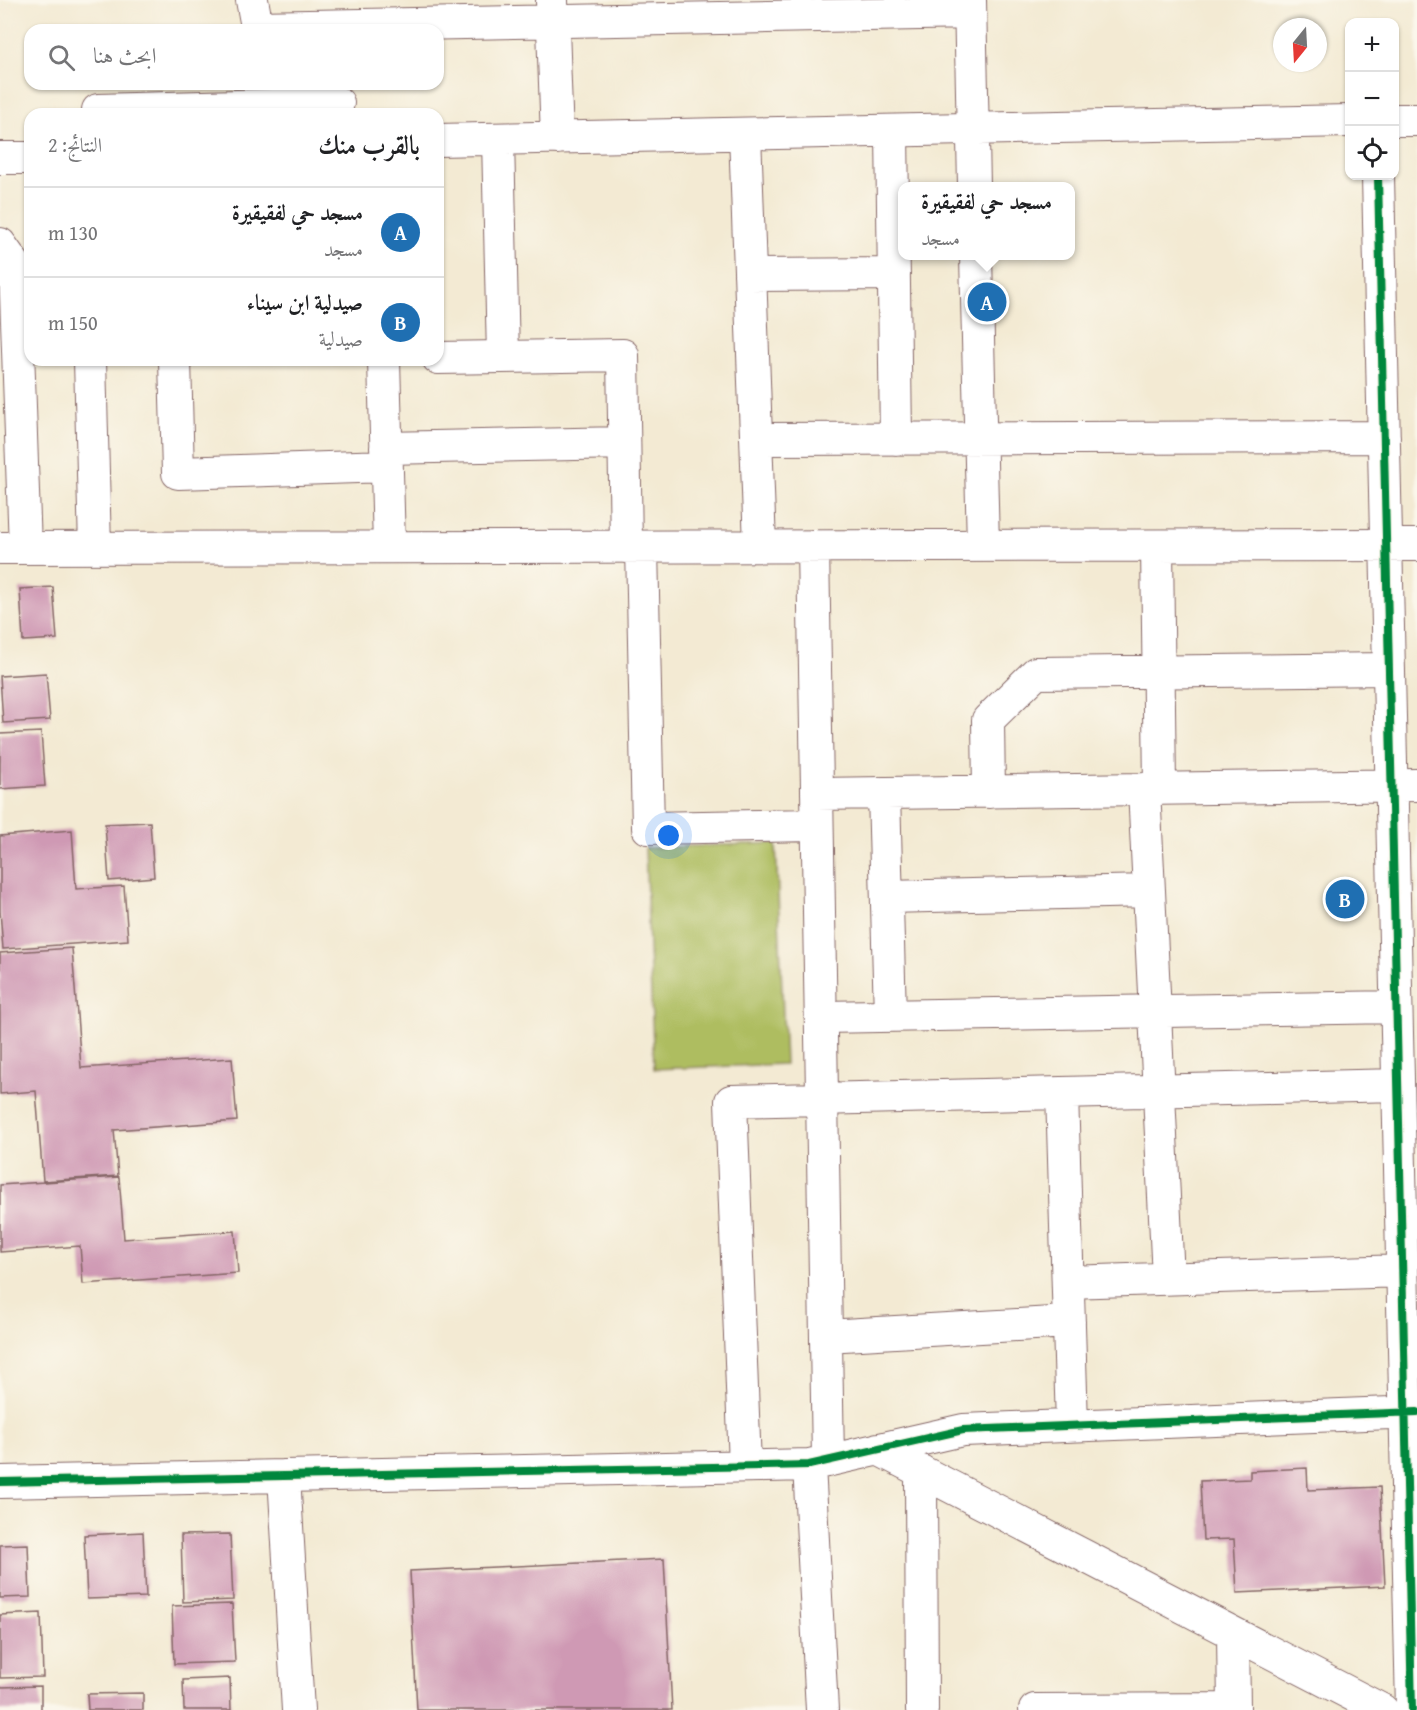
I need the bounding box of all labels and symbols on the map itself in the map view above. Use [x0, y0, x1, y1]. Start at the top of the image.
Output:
north arrow [1273, 18, 1327, 72]
pin: A [968, 280, 1006, 324]
your location [654, 821, 683, 850]
pin: B [1326, 876, 1364, 922]

